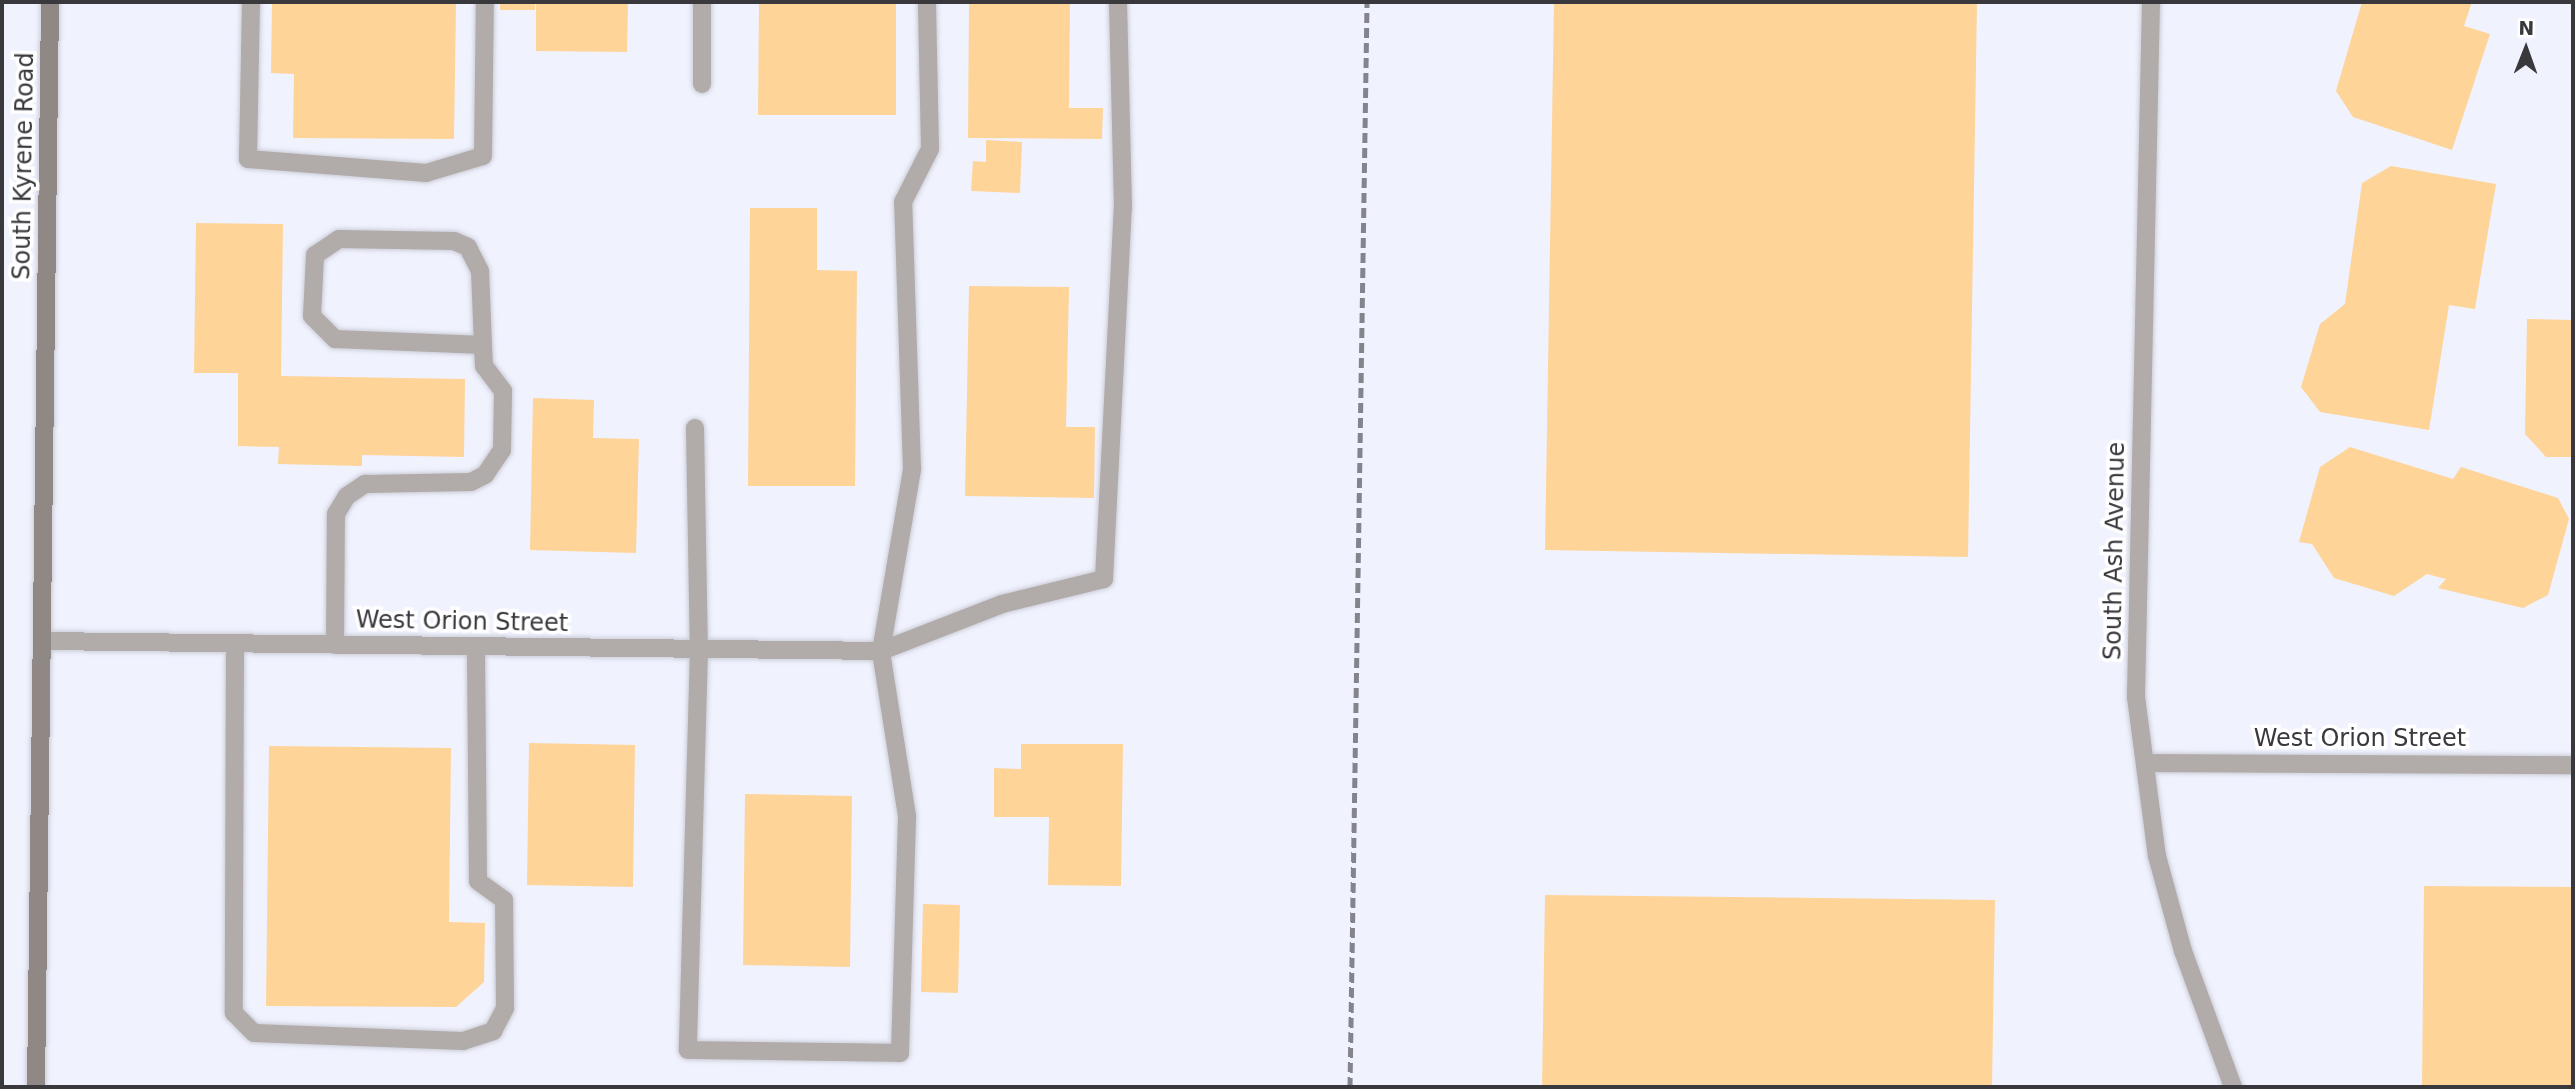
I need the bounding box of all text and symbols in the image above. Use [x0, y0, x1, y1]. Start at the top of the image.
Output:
north arrow [2491, 14, 2561, 84]
text: N [2518, 17, 2535, 39]
street label: South Kyrene Road [8, 52, 40, 280]
street label: South Ash Avenue [2099, 442, 2131, 660]
street label: West Orion Street [356, 606, 568, 638]
street label: West Orion Street [2254, 725, 2466, 753]

